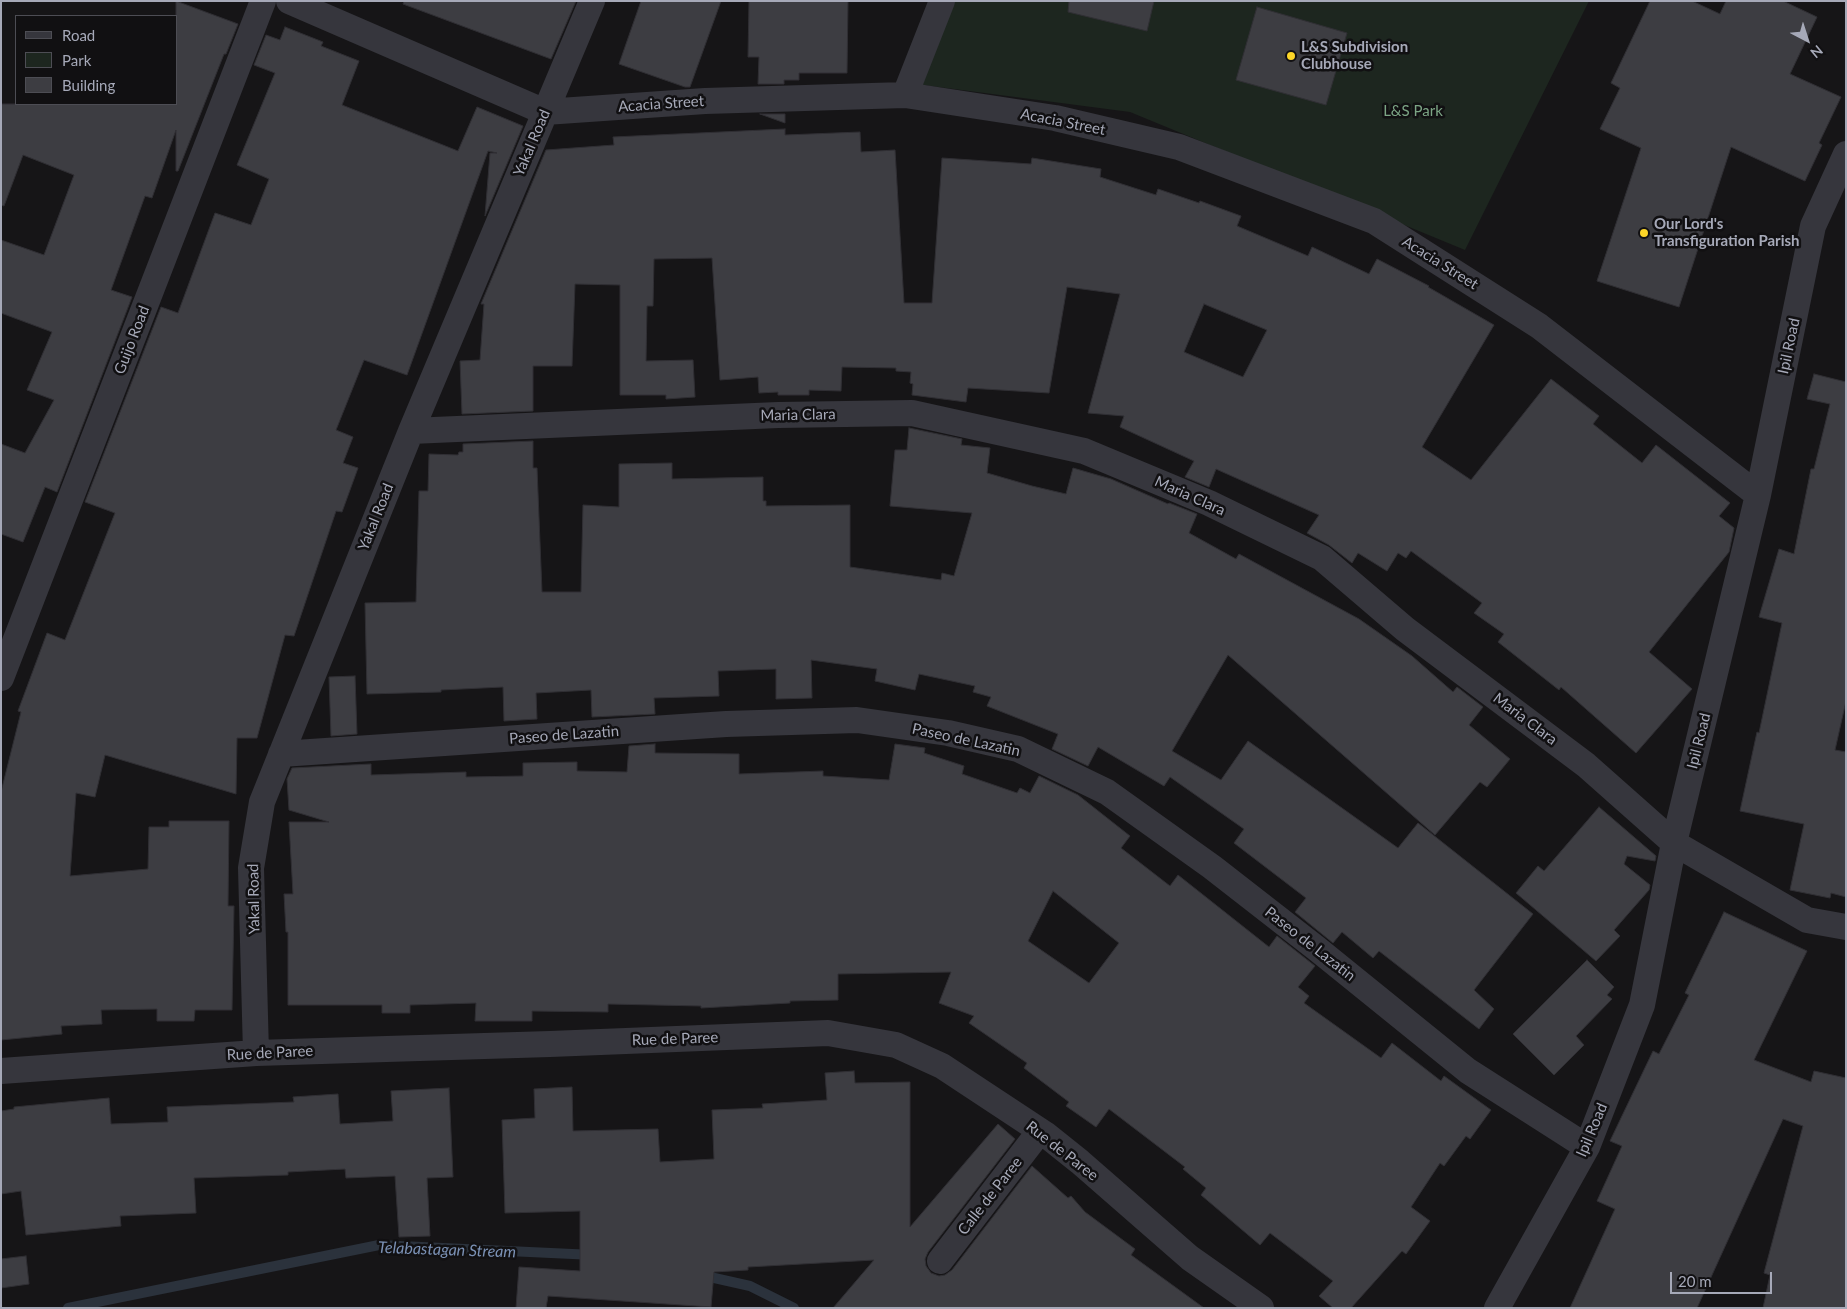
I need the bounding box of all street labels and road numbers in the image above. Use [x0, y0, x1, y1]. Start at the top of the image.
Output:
street label: Acacia Street [617, 92, 705, 116]
street label: Acacia Street [1019, 105, 1107, 139]
street label: Yakal Road [510, 107, 554, 179]
street label: Acacia Street [1399, 233, 1481, 293]
street label: Guijo Road [111, 303, 153, 377]
street label: Ipil Road [1774, 316, 1804, 376]
street label: Maria Clara [760, 405, 836, 425]
street label: Maria Clara [1152, 472, 1228, 520]
street label: Yakal Road [354, 481, 398, 553]
street label: Maria Clara [1490, 689, 1560, 749]
street label: Ipil Road [1683, 711, 1715, 771]
street label: Paseo de Lazatin [910, 720, 1022, 760]
street label: Paseo de Lazatin [508, 722, 620, 748]
street label: Yakal Road [244, 863, 264, 935]
street label: Paseo de Lazatin [1261, 903, 1359, 985]
street label: Rue de Paree [631, 1028, 719, 1050]
street label: Rue de Paree [226, 1042, 314, 1064]
street label: Ipil Road [1573, 1100, 1611, 1160]
street label: Rue de Paree [1022, 1117, 1102, 1185]
street label: Calle de Paree [954, 1154, 1026, 1238]

